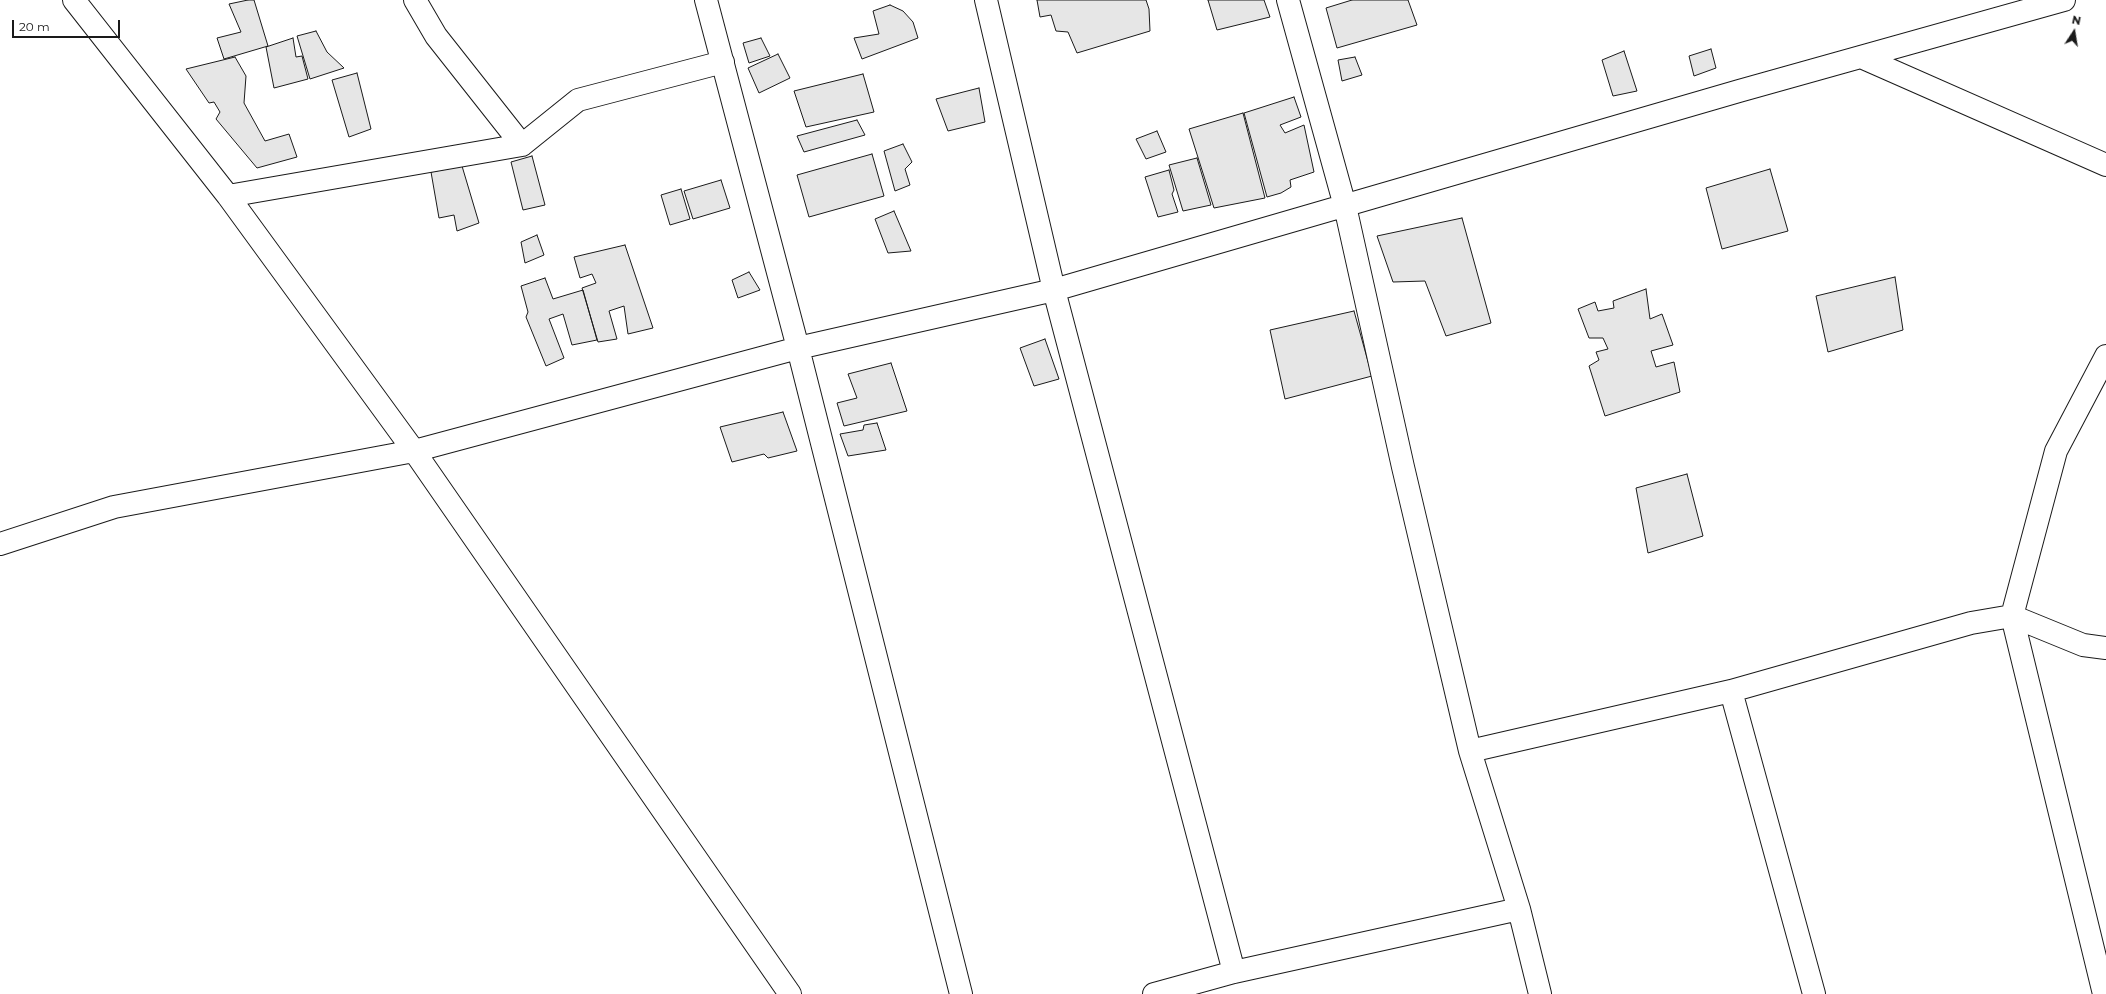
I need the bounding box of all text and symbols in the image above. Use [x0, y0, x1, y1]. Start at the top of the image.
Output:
scale bar [14, 12, 122, 38]
north arrow [2054, 12, 2094, 52]
text: N [2071, 12, 2082, 28]
text: 20 m [19, 19, 50, 34]

